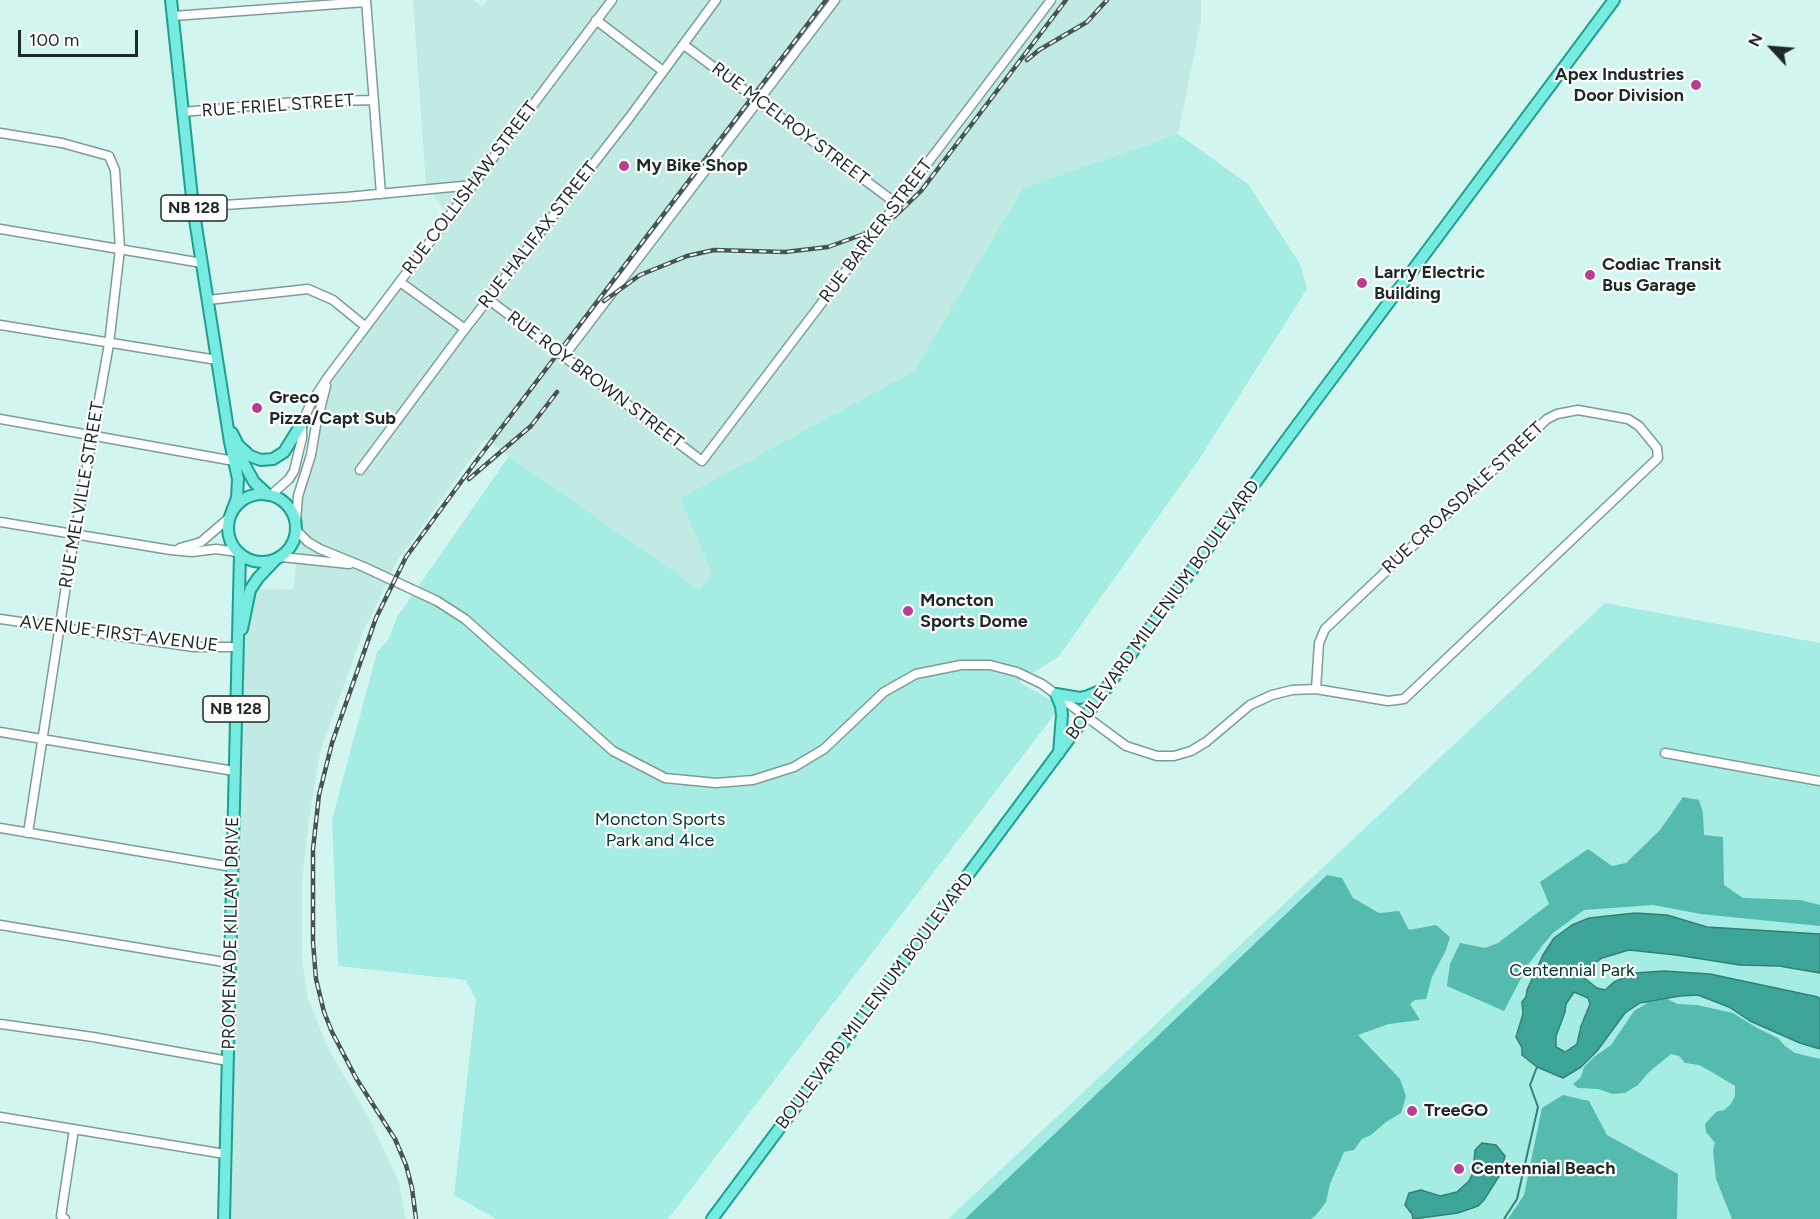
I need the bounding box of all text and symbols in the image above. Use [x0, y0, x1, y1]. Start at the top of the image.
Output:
scale bar [21, 18, 141, 56]
north arrow [1742, 18, 1802, 78]
text: 100 m [29, 29, 79, 51]
text: N [1744, 30, 1767, 50]
street label: RUE MCELROY STREET [707, 58, 873, 190]
place label: Apex Industries Door Division [1555, 64, 1684, 106]
marker: Apex Industries Door Division [1689, 78, 1703, 92]
street label: RUE FRIEL STREET [201, 90, 355, 122]
street label: RUE COLLISHAW STREET [398, 97, 542, 279]
place label: My Bike Shop [636, 155, 748, 177]
street label: RUE BARKER STREET [815, 155, 937, 307]
street label: RUE HALIFAX STREET [474, 157, 602, 313]
marker: My Bike Shop [617, 159, 631, 173]
road number: NB 128 [161, 195, 227, 221]
place label: Codiac Transit Bus Garage [1602, 254, 1721, 296]
place label: Larry Electric Building [1374, 262, 1485, 304]
marker: Codiac Transit Bus Garage [1583, 268, 1597, 282]
marker: Larry Electric Building [1355, 276, 1369, 290]
street label: RUE ROY BROWN STREET [503, 307, 687, 453]
place label: Greco Pizza/Capt Sub [269, 387, 396, 430]
street label: RUE MELVILLE STREET [55, 400, 109, 590]
marker: Greco Pizza/Capt Sub [250, 401, 264, 415]
street label: RUE CROASDALE STREET [1378, 417, 1548, 579]
street label: BOULEVARD MILLENIUM BOULEVARD [1062, 476, 1264, 744]
place label: Moncton Sports Dome [920, 590, 1028, 632]
marker: Moncton Sports Dome [901, 604, 915, 618]
street label: AVENUE FIRST AVENUE [19, 611, 219, 657]
road number: NB 128 [203, 696, 269, 722]
park label: Moncton Sports Park and 4Ice [595, 809, 725, 852]
street label: PROMENADE KILLAM DRIVE [218, 816, 244, 1050]
street label: BOULEVARD MILLENIUM BOULEVARD [771, 868, 979, 1134]
park label: Centennial Park [1509, 960, 1635, 982]
place label: TreeGO [1424, 1100, 1488, 1122]
marker: TreeGO [1405, 1104, 1419, 1118]
place label: Centennial Beach [1471, 1158, 1615, 1180]
marker: Centennial Beach [1452, 1162, 1466, 1176]

